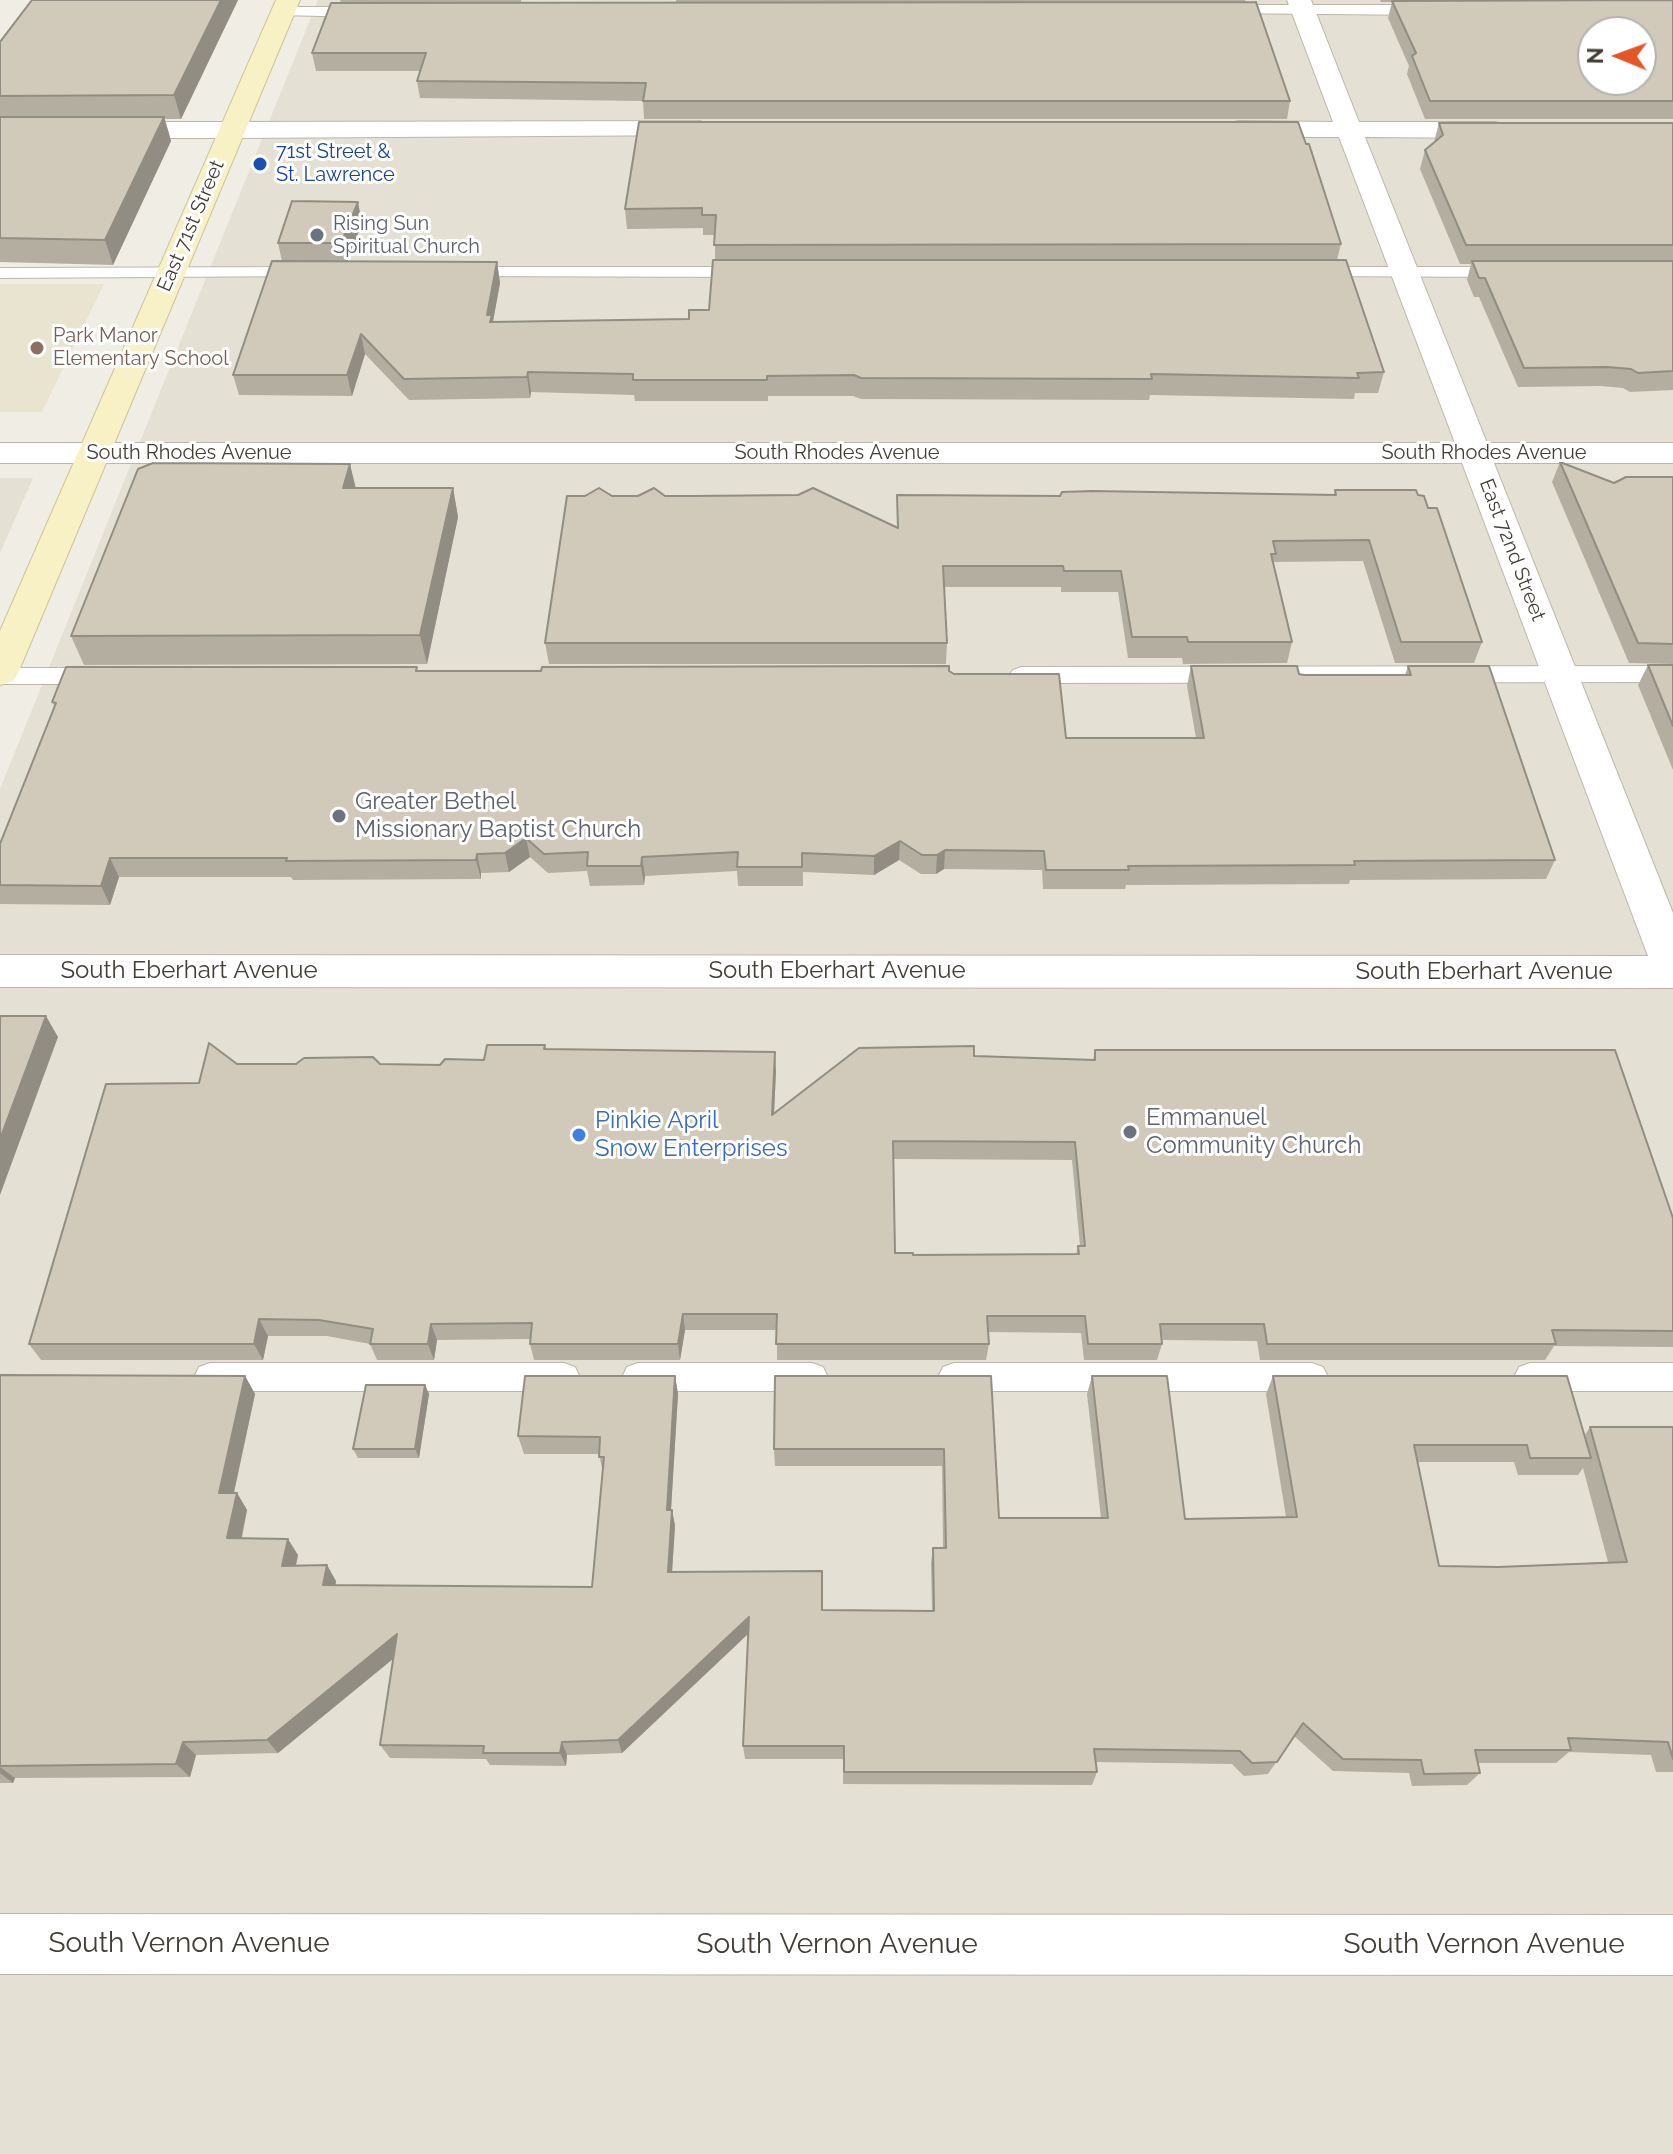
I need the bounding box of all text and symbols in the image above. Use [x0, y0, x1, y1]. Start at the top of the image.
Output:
north arrow [1577, 16, 1657, 96]
text: N [1582, 47, 1608, 64]
place label: 71st Street & St. Lawrence [276, 140, 395, 187]
marker: 71st Street & St. Lawrence [251, 155, 269, 173]
street label: East 71st Street [152, 157, 230, 295]
place label: Rising Sun Spiritual Church [333, 212, 480, 259]
marker: Rising Sun Spiritual Church [308, 226, 326, 244]
place label: Park Manor Elementary School [53, 324, 229, 371]
marker: Park Manor Elementary School [28, 339, 46, 357]
street label: South Rhodes Avenue [86, 441, 292, 465]
street label: South Rhodes Avenue [734, 441, 940, 465]
street label: South Rhodes Avenue [1381, 441, 1587, 465]
street label: East 72nd Street [1474, 476, 1550, 624]
place label: Greater Bethel Missionary Baptist Church [355, 788, 641, 844]
marker: Greater Bethel Missionary Baptist Church [330, 807, 348, 825]
street label: South Eberhart Avenue [60, 957, 318, 985]
street label: South Eberhart Avenue [708, 957, 966, 985]
street label: South Eberhart Avenue [1355, 958, 1613, 986]
place label: Emmanuel Community Church [1146, 1104, 1361, 1160]
place label: Pinkie April Snow Enterprises [595, 1107, 787, 1163]
marker: Emmanuel Community Church [1121, 1123, 1139, 1141]
marker: Pinkie April Snow Enterprises [570, 1126, 588, 1144]
street label: South Vernon Avenue [48, 1927, 330, 1961]
street label: South Vernon Avenue [696, 1928, 978, 1962]
street label: South Vernon Avenue [1343, 1928, 1625, 1962]

